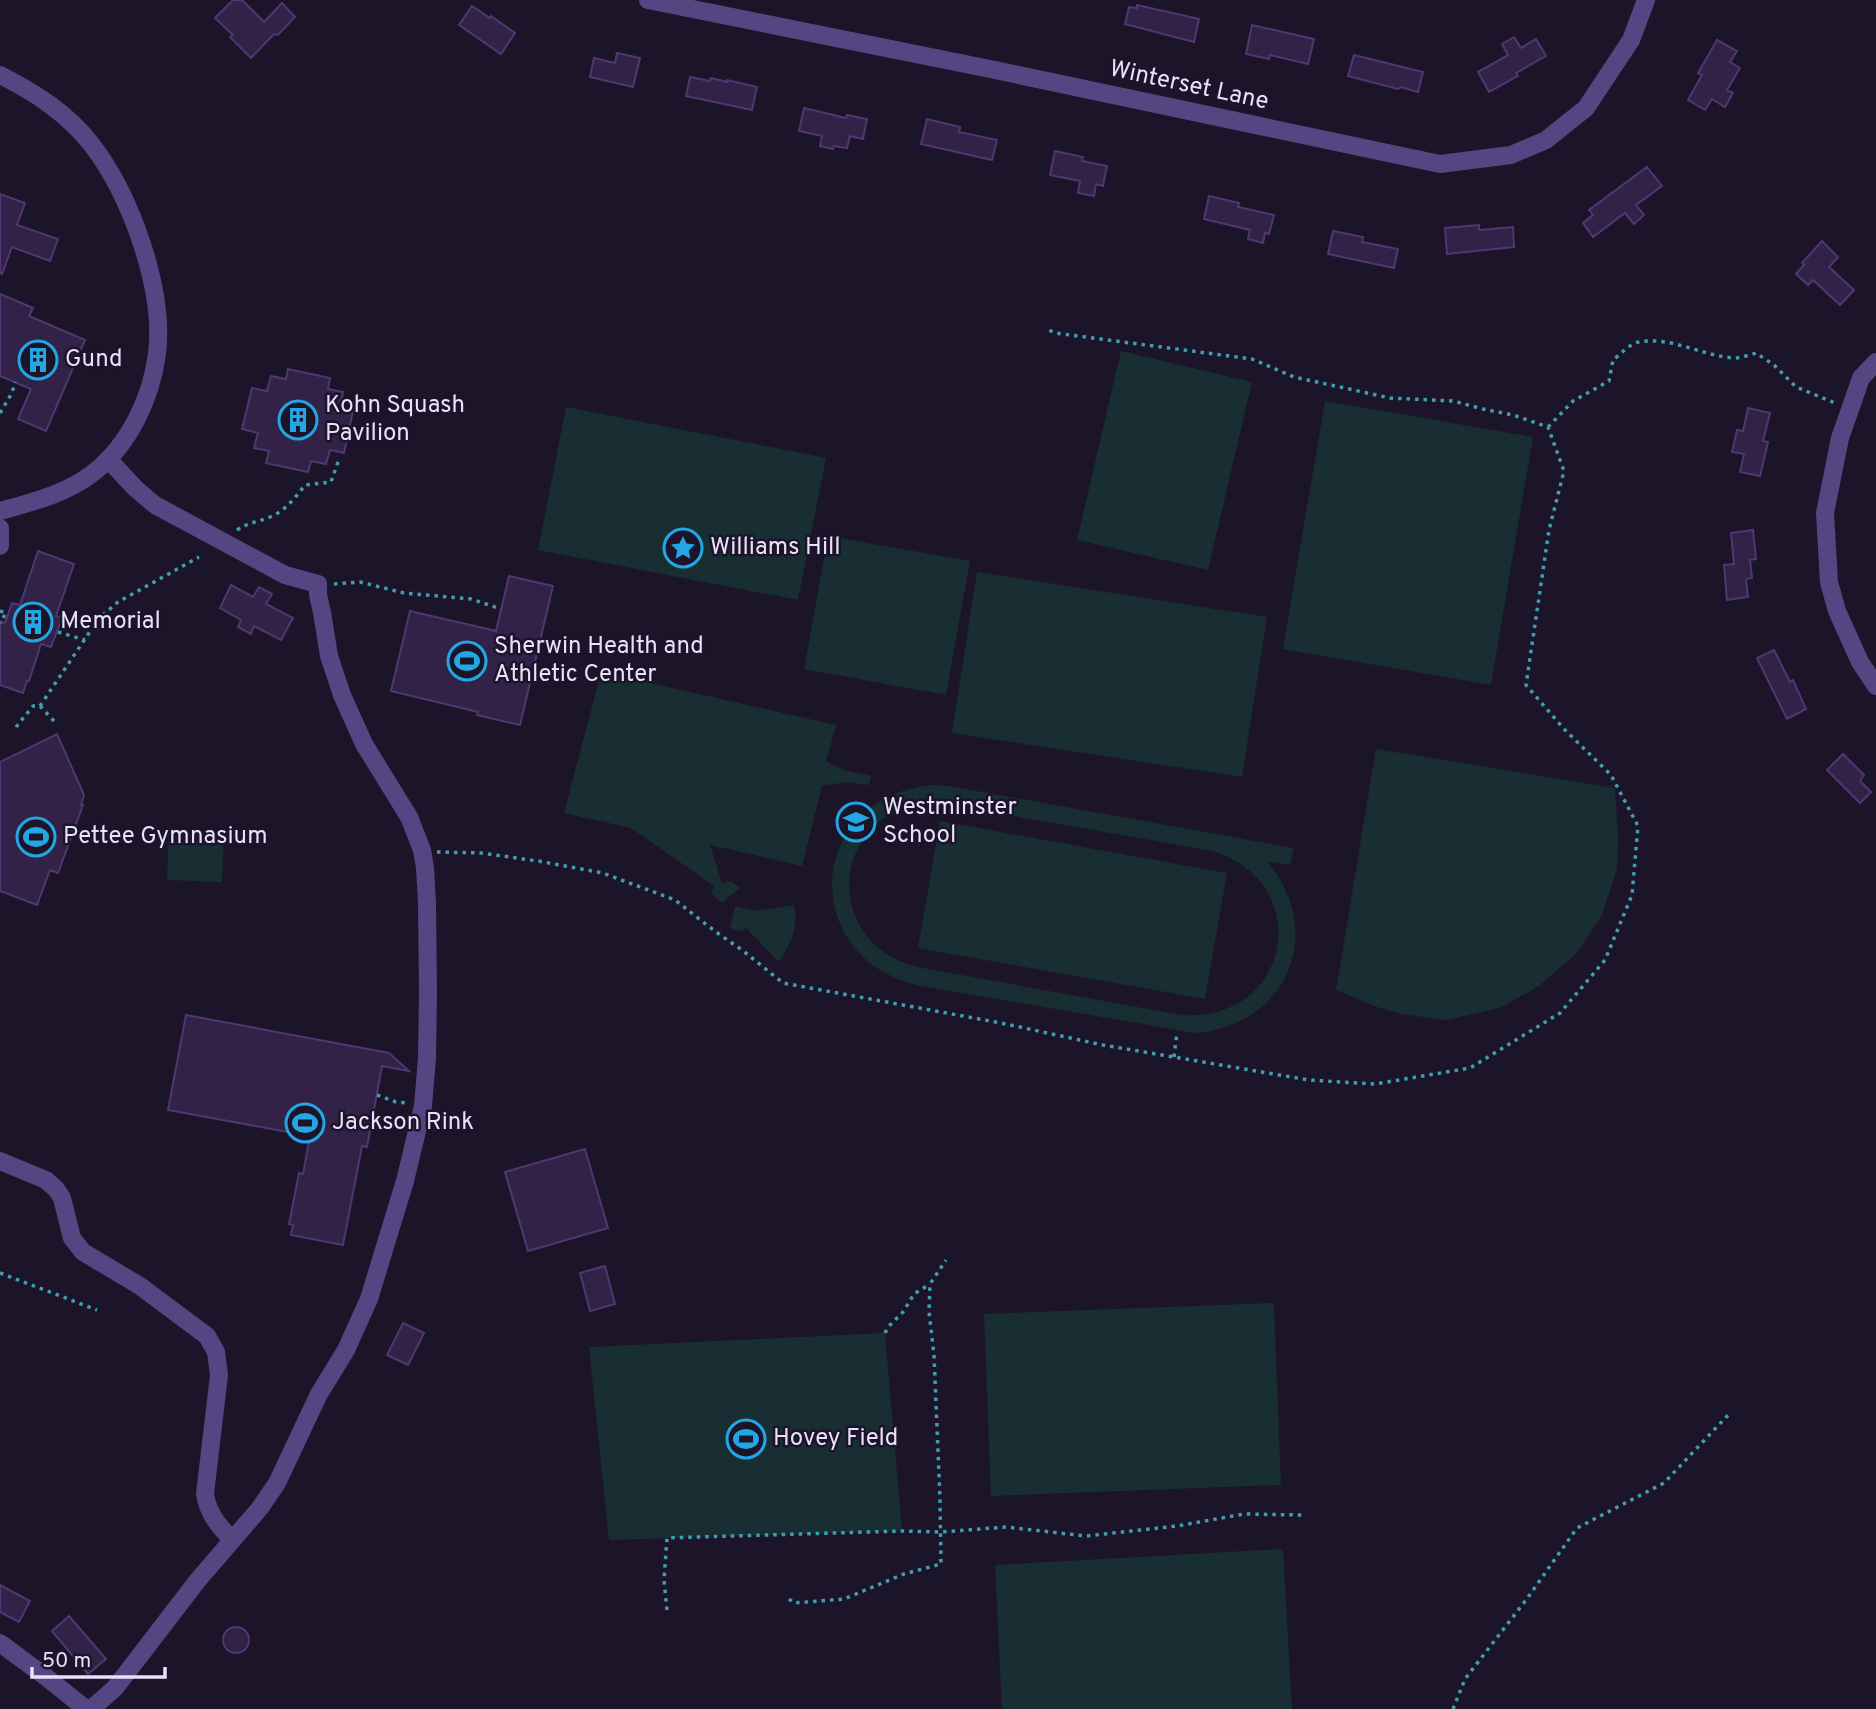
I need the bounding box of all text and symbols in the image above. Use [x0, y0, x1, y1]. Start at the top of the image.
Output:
street label: Winterset Lane [1107, 54, 1271, 118]
building icon: Gund [17, 339, 59, 381]
place label: Gund [65, 345, 123, 375]
place label: Kohn Squash Pavilion [325, 391, 465, 449]
building icon: Kohn Squash Pavilion [277, 399, 319, 441]
place icon: Williams Hill [662, 527, 704, 569]
place label: Williams Hill [710, 533, 841, 563]
building icon: Memorial [12, 601, 54, 643]
place label: Memorial [60, 607, 161, 637]
place label: Sherwin Health and Athletic Center [494, 632, 704, 690]
sports icon: Sherwin Health and Athletic Center [446, 640, 488, 682]
place label: Westminster School [883, 793, 1017, 851]
school or university icon: Westminster School [835, 801, 877, 843]
sports icon: Pettee Gymnasium [15, 816, 57, 858]
place label: Pettee Gymnasium [63, 822, 268, 852]
sports icon: Jackson Rink [284, 1102, 326, 1144]
place label: Jackson Rink [332, 1108, 474, 1138]
sports icon: Hovey Field [725, 1418, 767, 1460]
place label: Hovey Field [773, 1424, 898, 1454]
scale bar [32, 1636, 164, 1680]
text: 50 m [42, 1648, 91, 1675]

